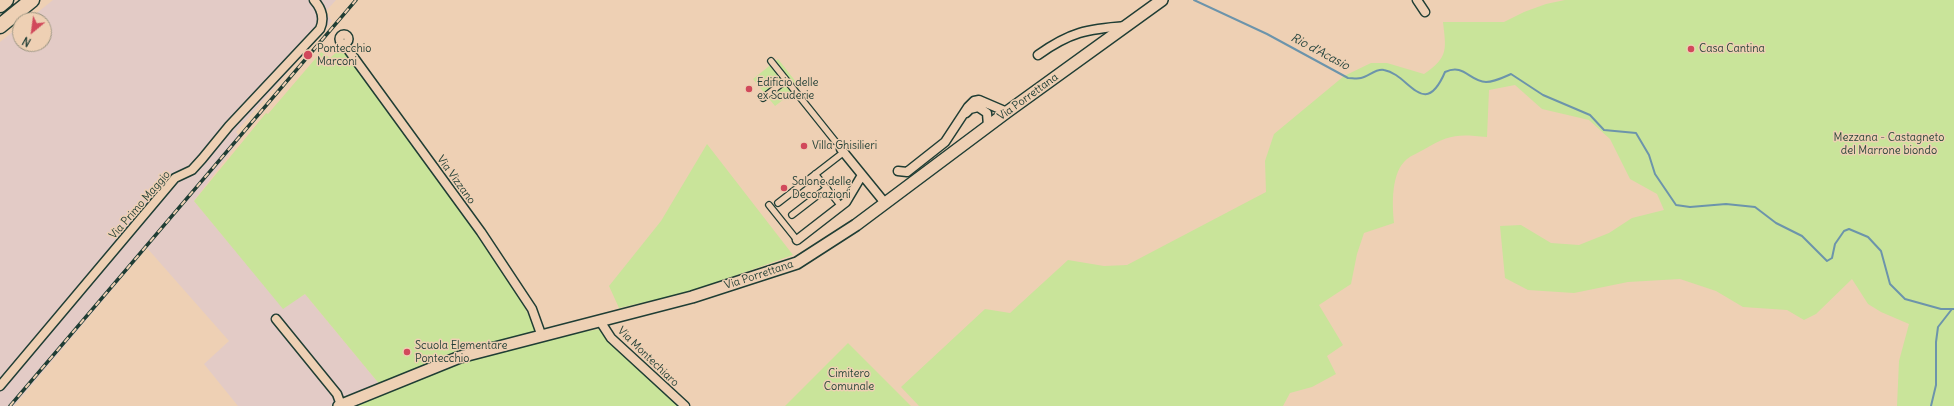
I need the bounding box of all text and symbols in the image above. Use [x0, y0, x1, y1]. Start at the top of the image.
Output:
north arrow [12, 12, 52, 52]
water label: Rio d'Acasio [1288, 31, 1352, 73]
text: N [20, 34, 33, 50]
place label: Pontecchio Marconi [317, 42, 371, 68]
place label: Casa Cantina [1699, 42, 1765, 56]
marker: Casa Cantina [1686, 44, 1696, 54]
marker: Pontecchio Marconi [302, 49, 314, 61]
street label: Via Porrettana [995, 71, 1061, 123]
place label: Edificio delle ex Scuderie [757, 76, 818, 102]
marker: Edificio delle ex Scuderie [744, 84, 754, 94]
park label: Mezzana - Castagneto del Marrone biondo [1834, 131, 1944, 157]
place label: Villa Ghisilieri [812, 139, 877, 153]
marker: Villa Ghisilieri [799, 141, 809, 151]
street label: Via Vizzano [434, 153, 478, 207]
street label: Via Primo Maggio [107, 168, 173, 242]
place label: Salone delle Decorazioni [792, 175, 851, 201]
marker: Salone delle Decorazioni [779, 183, 789, 193]
street label: Via Porrettana [723, 258, 795, 292]
street label: Via Montechiaro [615, 324, 681, 390]
place label: Scuola Elementare Pontecchio [415, 339, 507, 365]
marker: Scuola Elementare Pontecchio [402, 347, 412, 357]
park label: Cimitero Comunale [824, 367, 874, 393]

